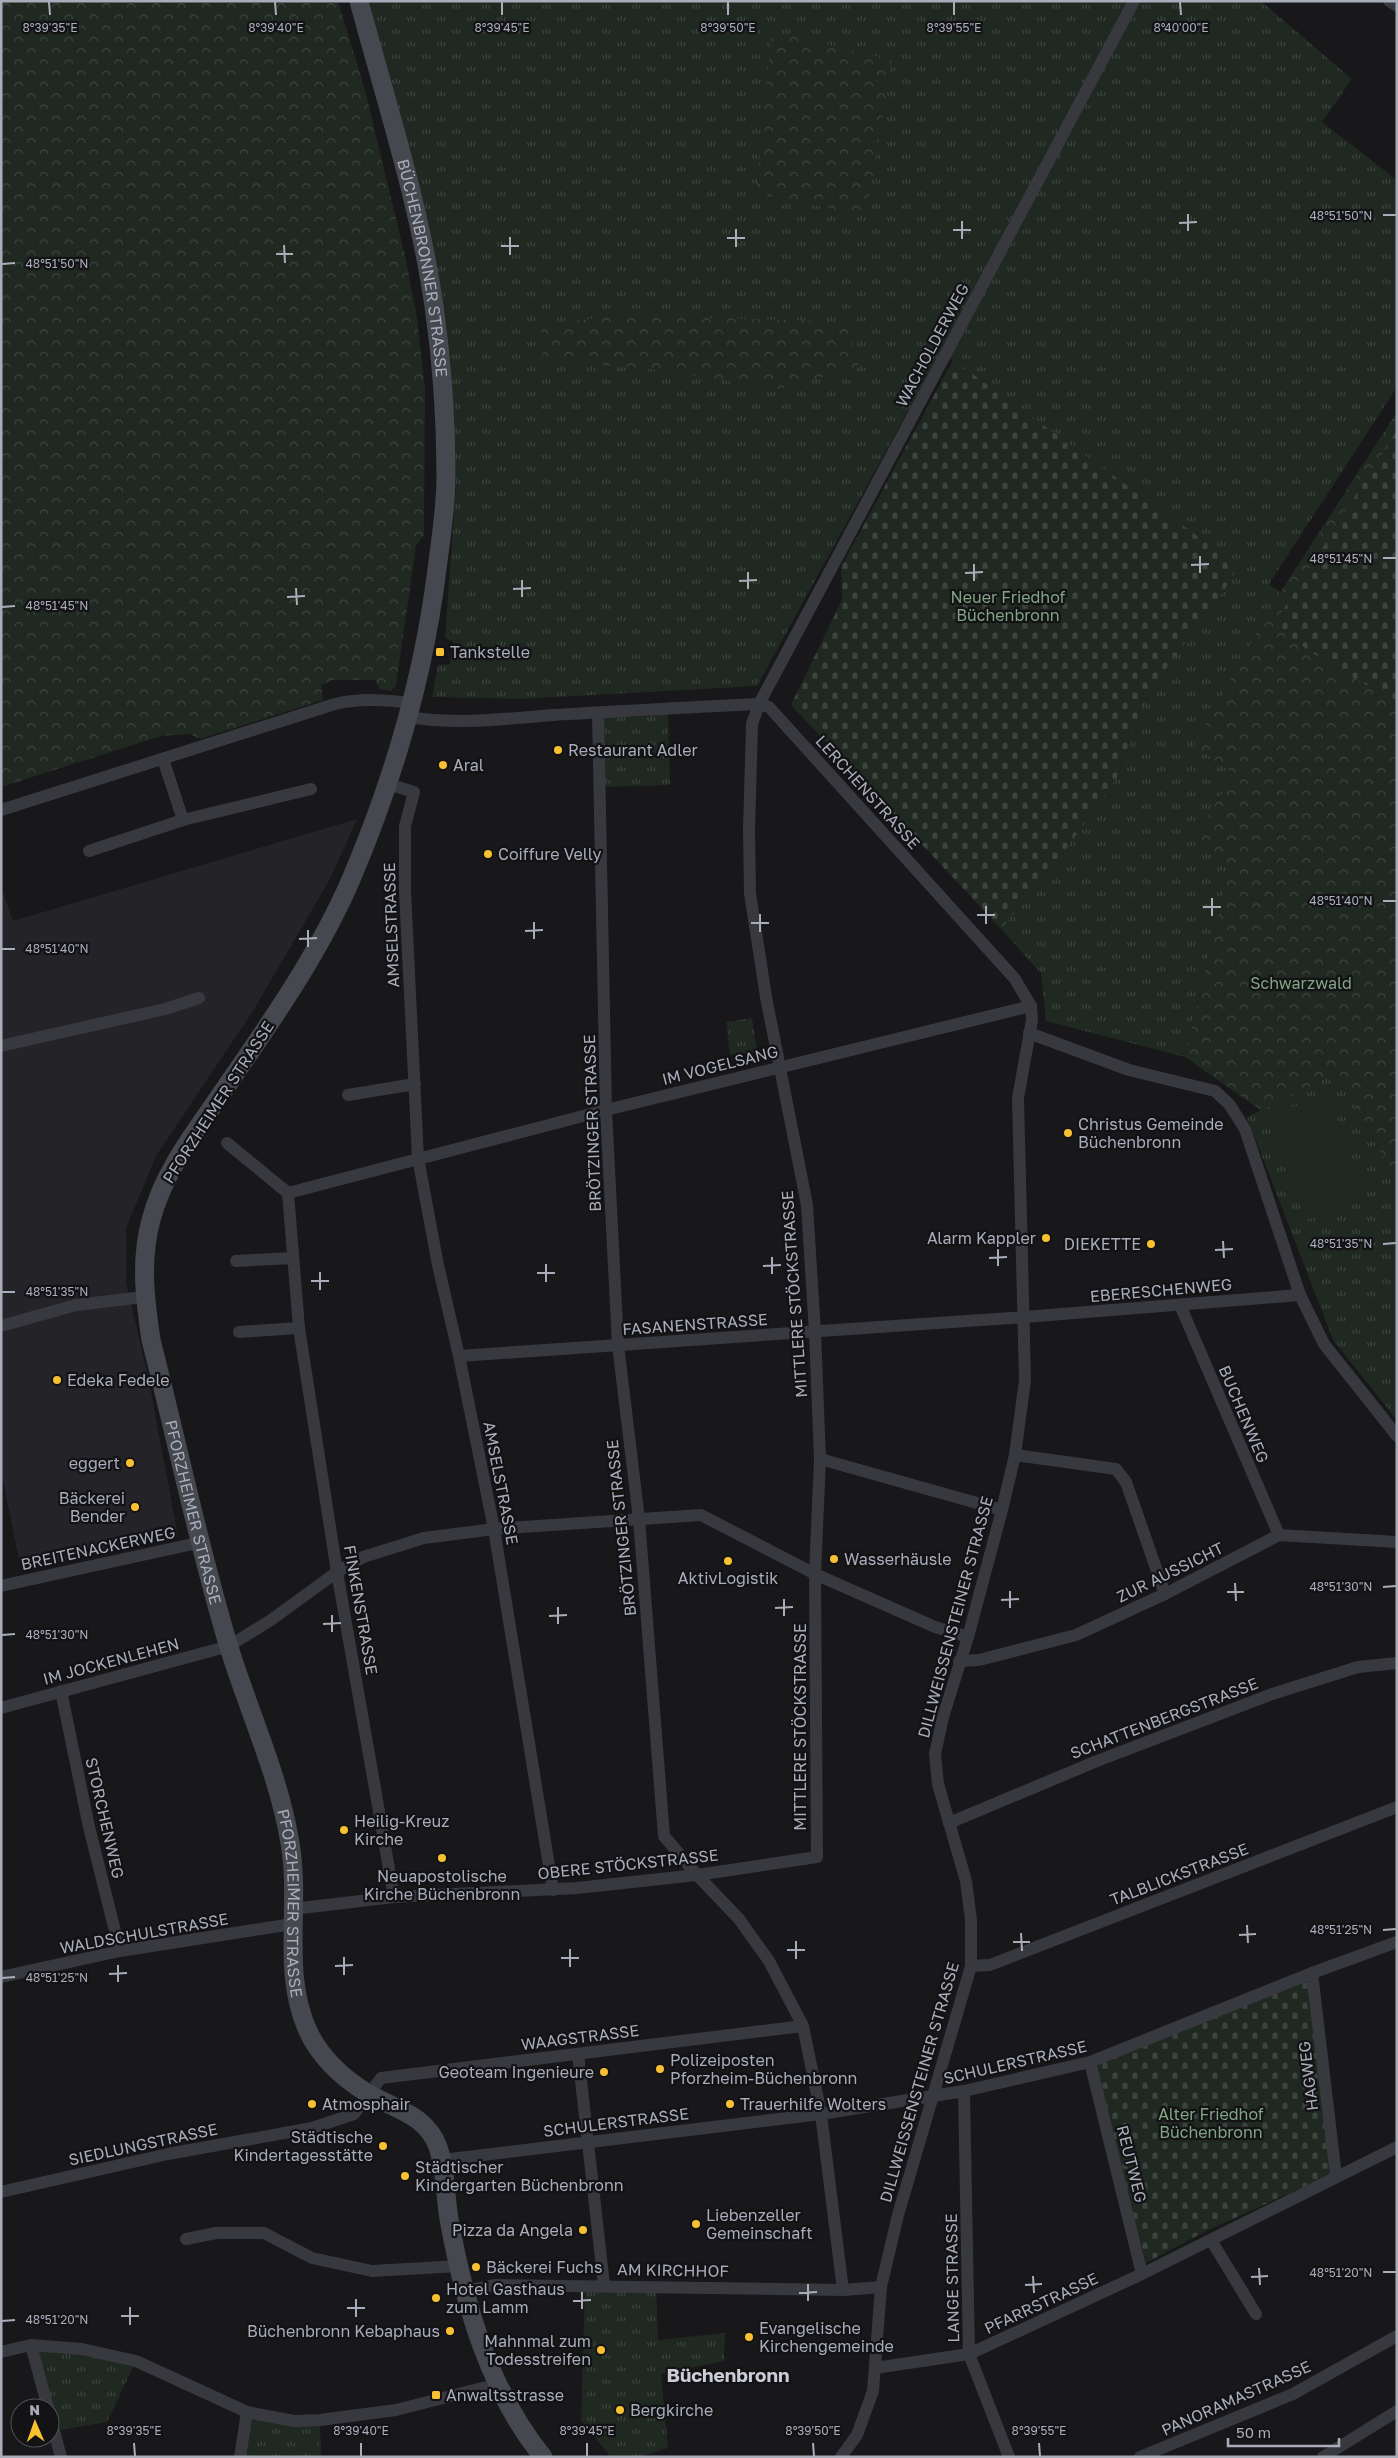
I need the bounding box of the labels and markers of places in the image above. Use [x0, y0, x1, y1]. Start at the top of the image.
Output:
place label: Tankstelle [450, 642, 530, 662]
marker: Tankstelle [434, 646, 446, 658]
place label: Restaurant Adler [568, 740, 698, 760]
marker: Restaurant Adler [552, 744, 564, 756]
place label: Aral [453, 755, 484, 775]
marker: Aral [437, 759, 449, 771]
place label: Coiffure Velly [498, 844, 602, 864]
marker: Coiffure Velly [482, 848, 494, 860]
place label: Christus Gemeinde Büchenbronn [1078, 1114, 1224, 1152]
marker: Christus Gemeinde Büchenbronn [1062, 1127, 1074, 1139]
place label: Alarm Kappler [927, 1228, 1036, 1248]
marker: Alarm Kappler [1040, 1232, 1052, 1244]
place label: DIEKETTE [1064, 1234, 1141, 1254]
marker: DIEKETTE [1145, 1238, 1157, 1250]
place label: Edeka Fedele [67, 1370, 170, 1390]
marker: Edeka Fedele [51, 1374, 63, 1386]
place label: eggert [69, 1453, 120, 1473]
marker: eggert [124, 1457, 136, 1469]
place label: Bäckerei Bender [59, 1488, 125, 1526]
marker: Bäckerei Bender [129, 1501, 141, 1513]
place label: Wasserhäusle [844, 1549, 952, 1569]
marker: Wasserhäusle [828, 1553, 840, 1565]
marker: AktivLogistik [722, 1555, 734, 1567]
place label: AktivLogistik [678, 1568, 778, 1588]
place label: Heilig-Kreuz Kirche [354, 1811, 449, 1849]
marker: Heilig-Kreuz Kirche [338, 1824, 350, 1836]
marker: Neuapostolische Kirche Büchenbronn [436, 1852, 448, 1864]
place label: Neuapostolische Kirche Büchenbronn [364, 1866, 520, 1904]
place label: Polizeiposten Pforzheim-Büchenbronn [670, 2050, 857, 2088]
place label: Geoteam Ingenieure [439, 2062, 594, 2082]
marker: Polizeiposten Pforzheim-Büchenbronn [654, 2063, 666, 2075]
marker: Geoteam Ingenieure [598, 2066, 610, 2078]
place label: Atmosphair [322, 2094, 410, 2114]
place label: Trauerhilfe Wolters [740, 2094, 886, 2114]
marker: Atmosphair [306, 2098, 318, 2110]
marker: Trauerhilfe Wolters [724, 2098, 736, 2110]
place label: Städtische Kindertagesstätte [233, 2127, 373, 2165]
marker: Städtische Kindertagesstätte [377, 2140, 389, 2152]
place label: Städtischer Kindergarten Büchenbronn [415, 2157, 624, 2195]
marker: Städtischer Kindergarten Büchenbronn [399, 2170, 411, 2182]
place label: Liebenzeller Gemeinschaft [706, 2205, 813, 2243]
marker: Liebenzeller Gemeinschaft [690, 2218, 702, 2230]
place label: Pizza da Angela [452, 2220, 573, 2240]
marker: Pizza da Angela [577, 2224, 589, 2236]
place label: Bäckerei Fuchs [486, 2257, 602, 2277]
marker: Bäckerei Fuchs [470, 2261, 482, 2273]
place label: Hotel Gasthaus zum Lamm [446, 2279, 565, 2317]
marker: Hotel Gasthaus zum Lamm [430, 2292, 442, 2304]
place label: Evangelische Kirchengemeinde [759, 2318, 894, 2356]
place label: Büchenbronn Kebaphaus [247, 2321, 440, 2341]
marker: Büchenbronn Kebaphaus [444, 2325, 456, 2337]
place label: Mahnmal zum Todesstreifen [484, 2331, 591, 2369]
marker: Evangelische Kirchengemeinde [743, 2331, 755, 2343]
marker: Mahnmal zum Todesstreifen [595, 2344, 607, 2356]
place label: Anwaltsstrasse [446, 2385, 564, 2405]
marker: Anwaltsstrasse [430, 2389, 442, 2401]
place label: Bergkirche [630, 2400, 713, 2420]
marker: Bergkirche [614, 2404, 626, 2416]

